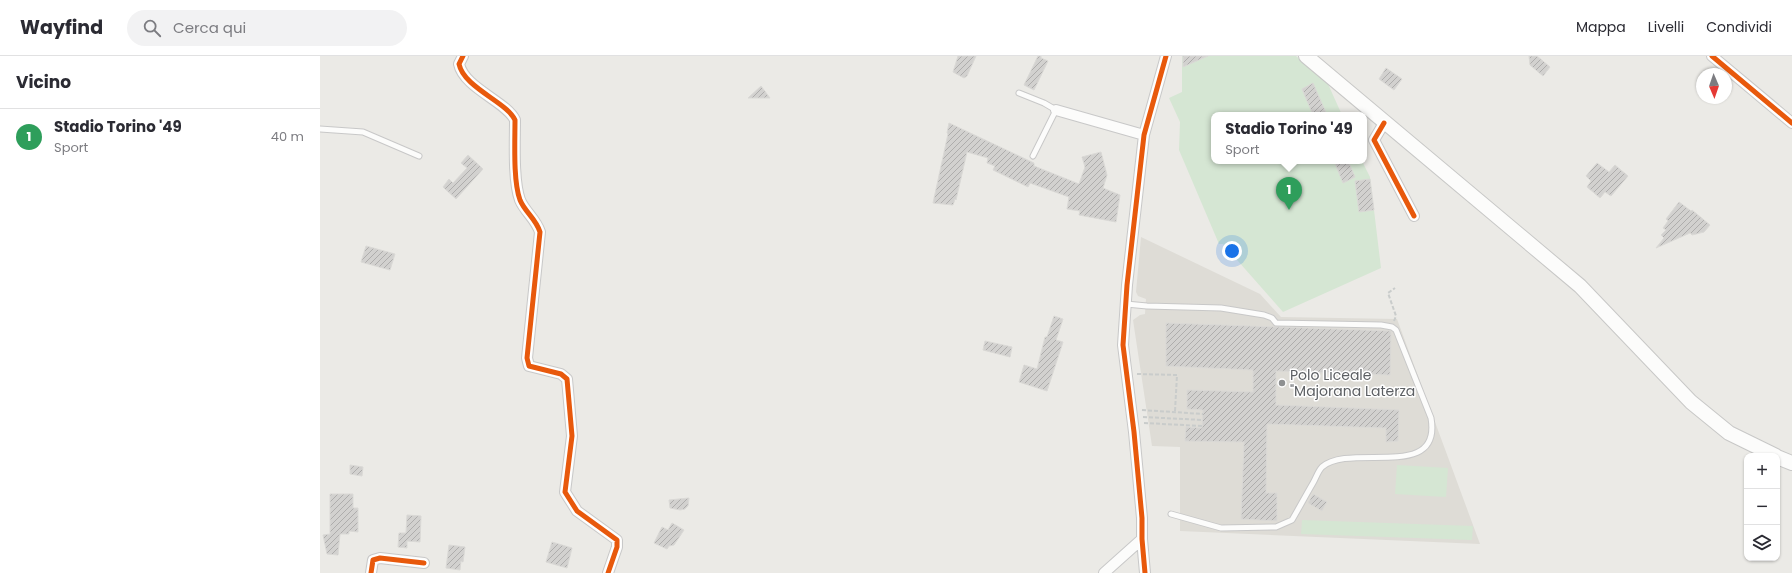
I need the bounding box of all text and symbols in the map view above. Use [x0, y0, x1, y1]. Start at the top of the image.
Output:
search box [127, 10, 407, 46]
text: Wayfind [20, 14, 103, 41]
icon: search [141, 17, 163, 39]
text: Cerca qui [173, 17, 246, 38]
text: Mappa [1576, 17, 1626, 37]
text: Livelli [1648, 17, 1684, 37]
text: Condividi [1706, 17, 1772, 37]
north arrow [1696, 68, 1732, 104]
text: Vicino [16, 70, 71, 94]
popup [1211, 112, 1367, 164]
text: Stadio Torino '49 [54, 116, 182, 137]
text: Stadio Torino '49 [1225, 118, 1353, 139]
text: 1 [27, 127, 31, 146]
text: 40 m [271, 127, 304, 146]
text: Sport [54, 138, 88, 157]
text: Sport [1225, 140, 1260, 159]
pin: 1 [1276, 177, 1302, 210]
your location [1222, 241, 1242, 261]
place label: Polo Liceale "Majorana Laterza [1290, 365, 1415, 401]
marker: Polo Liceale "Majorana Laterza [1277, 378, 1287, 388]
map controls [1744, 453, 1780, 561]
button: + [1744, 453, 1780, 489]
button: − [1744, 489, 1780, 525]
button: layers [1744, 525, 1780, 561]

